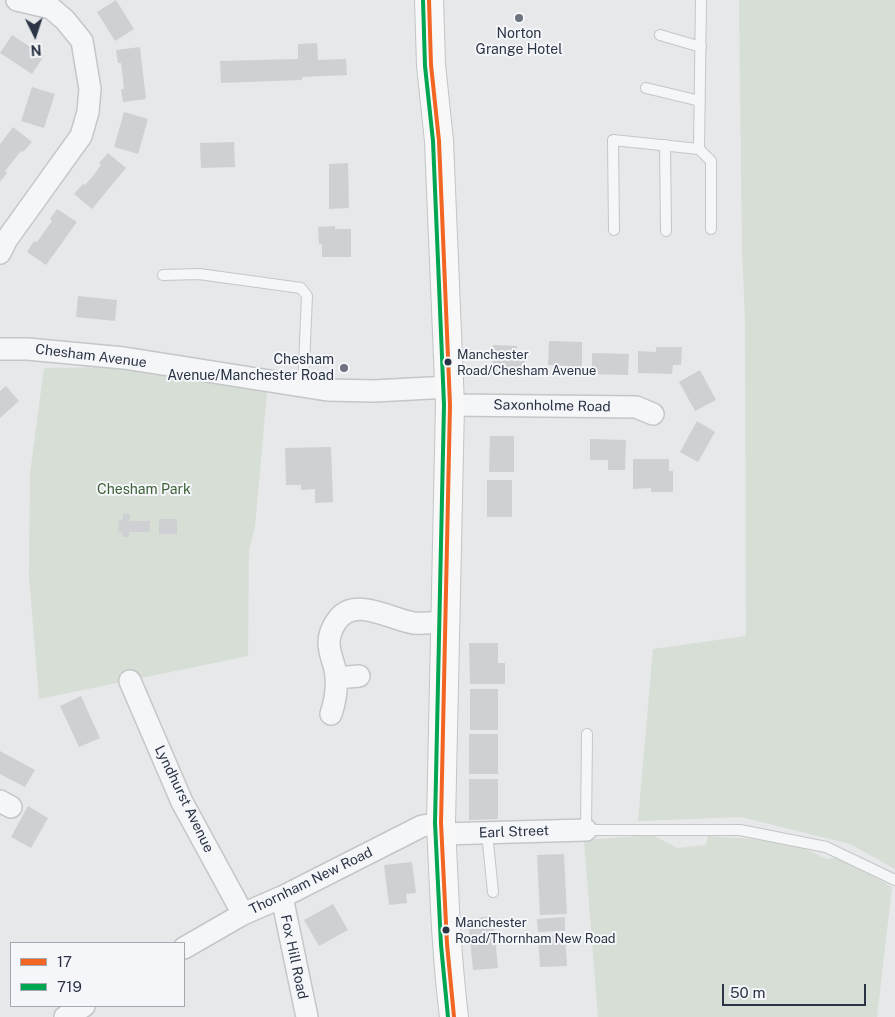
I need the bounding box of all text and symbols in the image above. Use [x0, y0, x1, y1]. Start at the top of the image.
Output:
north arrow [10, 10, 60, 60]
marker: Norton Grange Hotel [513, 12, 525, 24]
place label: Norton Grange Hotel [476, 26, 562, 58]
text: N [30, 42, 42, 58]
street label: Chesham Avenue [34, 341, 148, 371]
place label: Manchester Road/Chesham Avenue [457, 347, 596, 378]
place label: Chesham Avenue/Manchester Road [167, 352, 334, 384]
marker: Manchester Road/Chesham Avenue [443, 357, 453, 367]
marker: Chesham Avenue/Manchester Road [338, 362, 350, 374]
street label: Saxonholme Road [493, 397, 611, 415]
park label: Chesham Park [97, 482, 191, 498]
street label: Lyndhurst Avenue [151, 743, 217, 855]
street label: Earl Street [479, 822, 549, 842]
street label: Thornham New Road [247, 844, 375, 918]
street label: Fox Hill Road [277, 913, 311, 1001]
place label: Manchester Road/Thornham New Road [455, 915, 616, 946]
marker: Manchester Road/Thornham New Road [441, 925, 451, 935]
legend [10, 942, 185, 1007]
text: 17 [57, 953, 72, 970]
scale bar [725, 974, 869, 1006]
text: 719 [57, 978, 82, 995]
text: 50 m [730, 984, 765, 1001]

